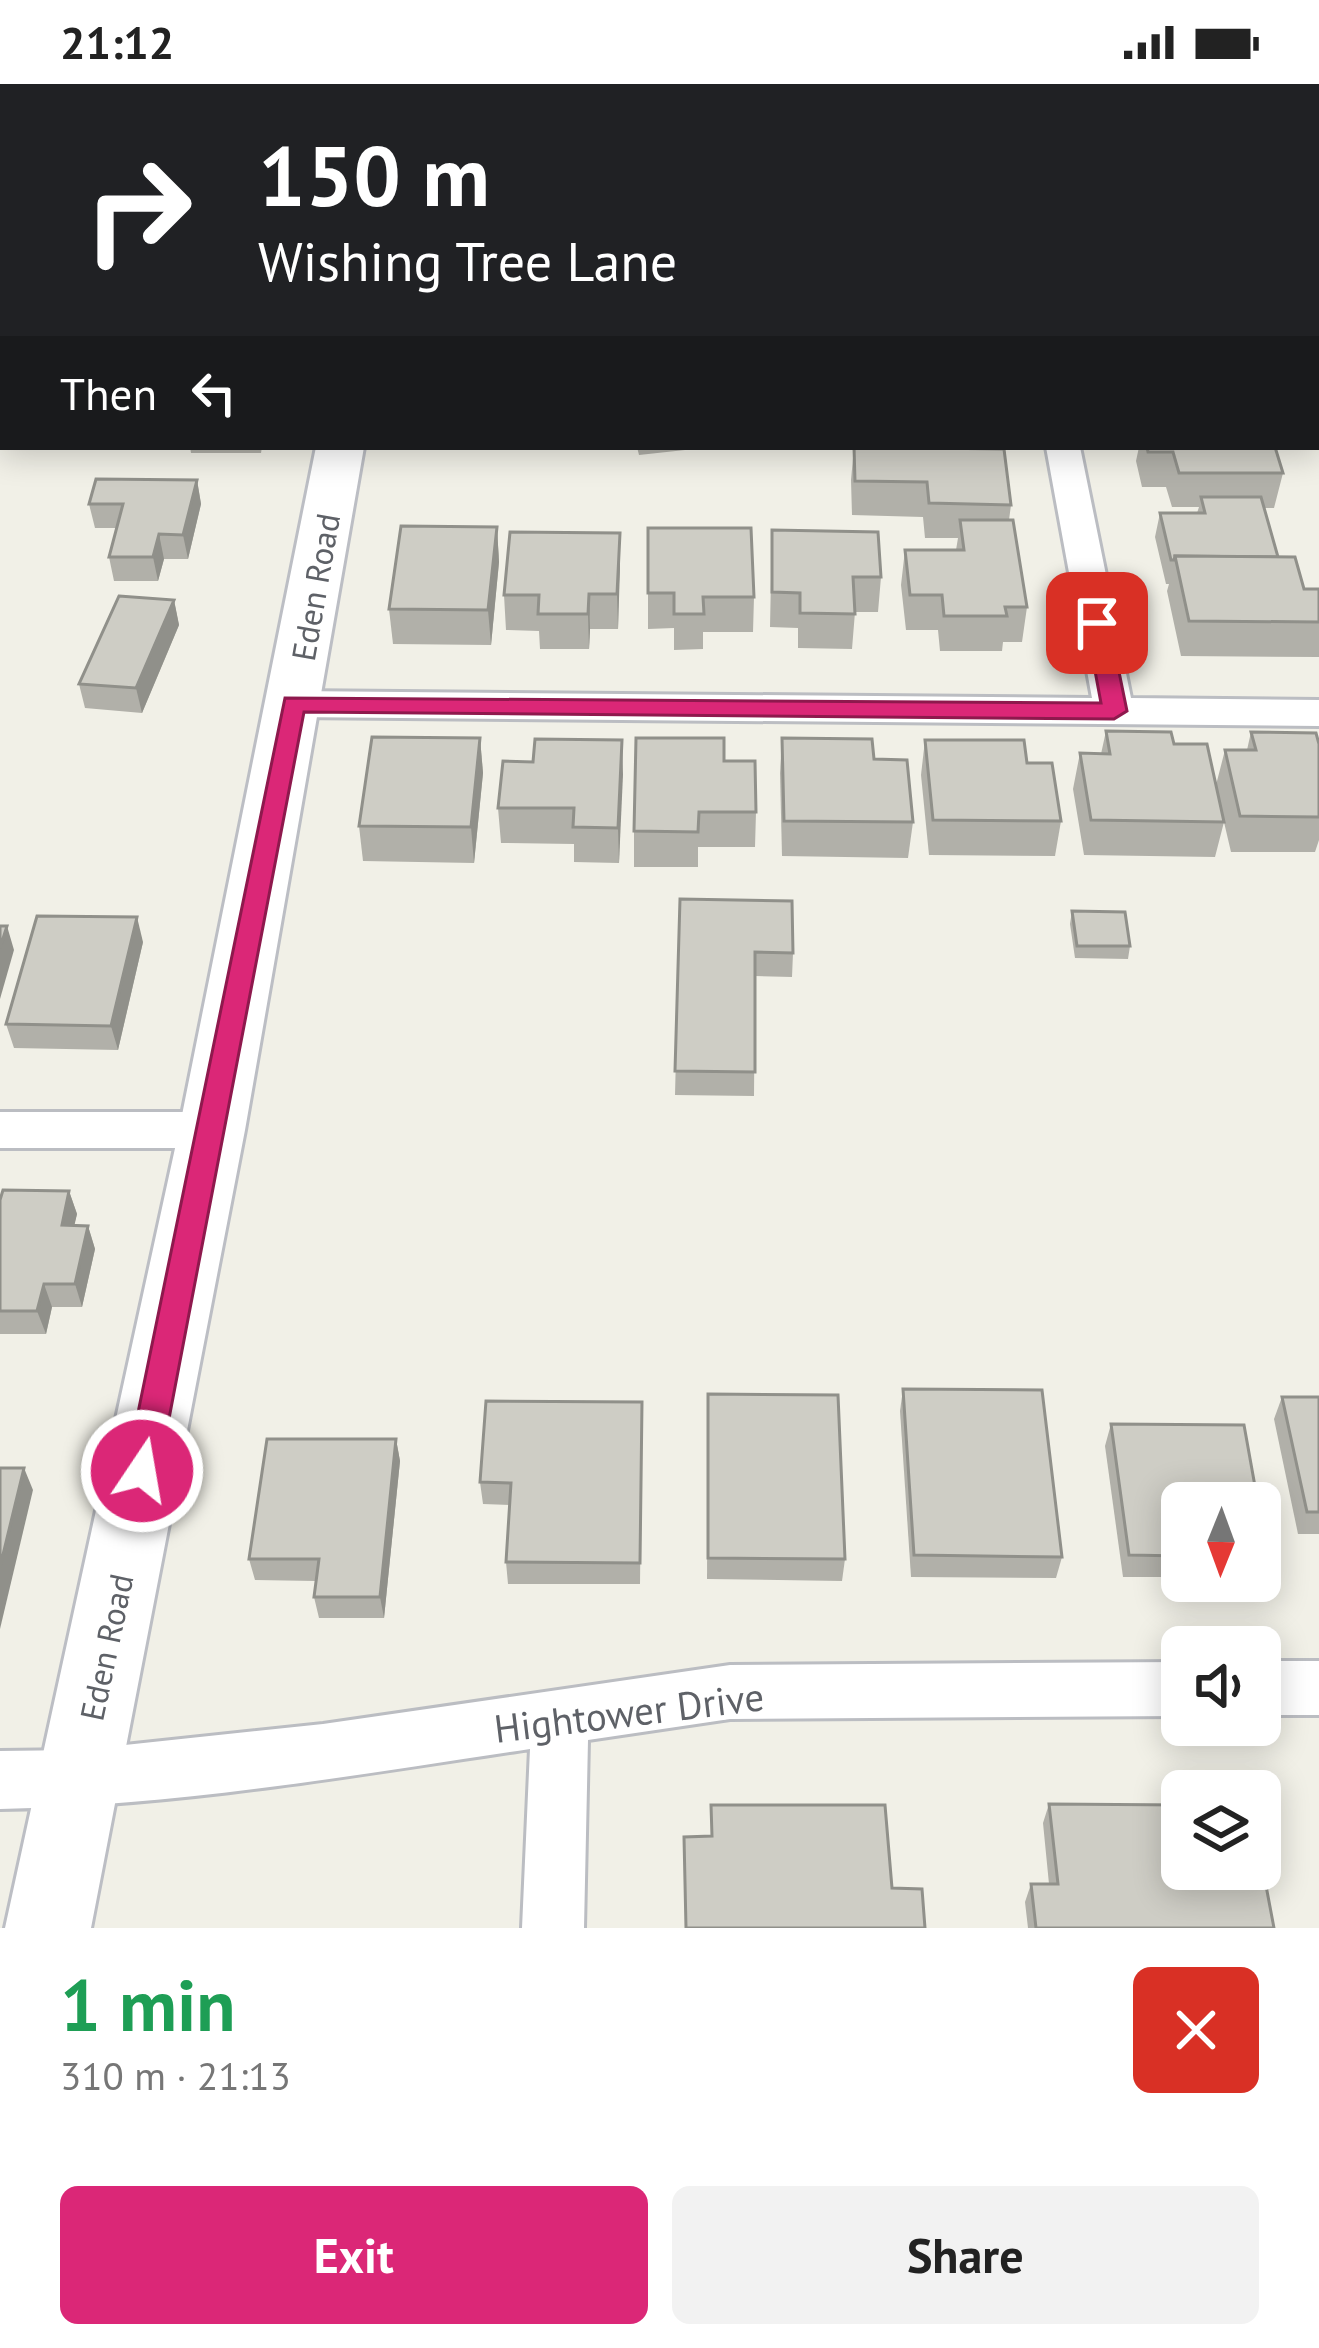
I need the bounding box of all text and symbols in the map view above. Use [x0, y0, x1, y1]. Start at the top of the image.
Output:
text: 21:12 [60, 13, 174, 71]
text: 150 m [258, 120, 490, 229]
icon: right [60, 132, 216, 288]
text: Wishing Tree Lane [258, 226, 677, 296]
icon: left [181, 360, 247, 426]
text: Then [60, 364, 157, 422]
street label: Eden Road [281, 510, 349, 664]
pin [1046, 572, 1148, 674]
icon: arrive [1064, 590, 1130, 656]
position arrow [79, 1408, 205, 1534]
north arrow [1161, 1482, 1281, 1602]
map controls [1161, 1482, 1281, 1890]
street label: Eden Road [69, 1570, 143, 1724]
button: sound [1161, 1626, 1281, 1746]
street label: Hightower Drive [491, 1670, 767, 1754]
button: layers [1161, 1770, 1281, 1890]
text: 1 min [60, 1958, 236, 2051]
button: close [1133, 1967, 1259, 2093]
text: 310 m · 21:13 [60, 2050, 291, 2101]
button: Exit [60, 2186, 648, 2324]
button: Share [672, 2186, 1259, 2324]

